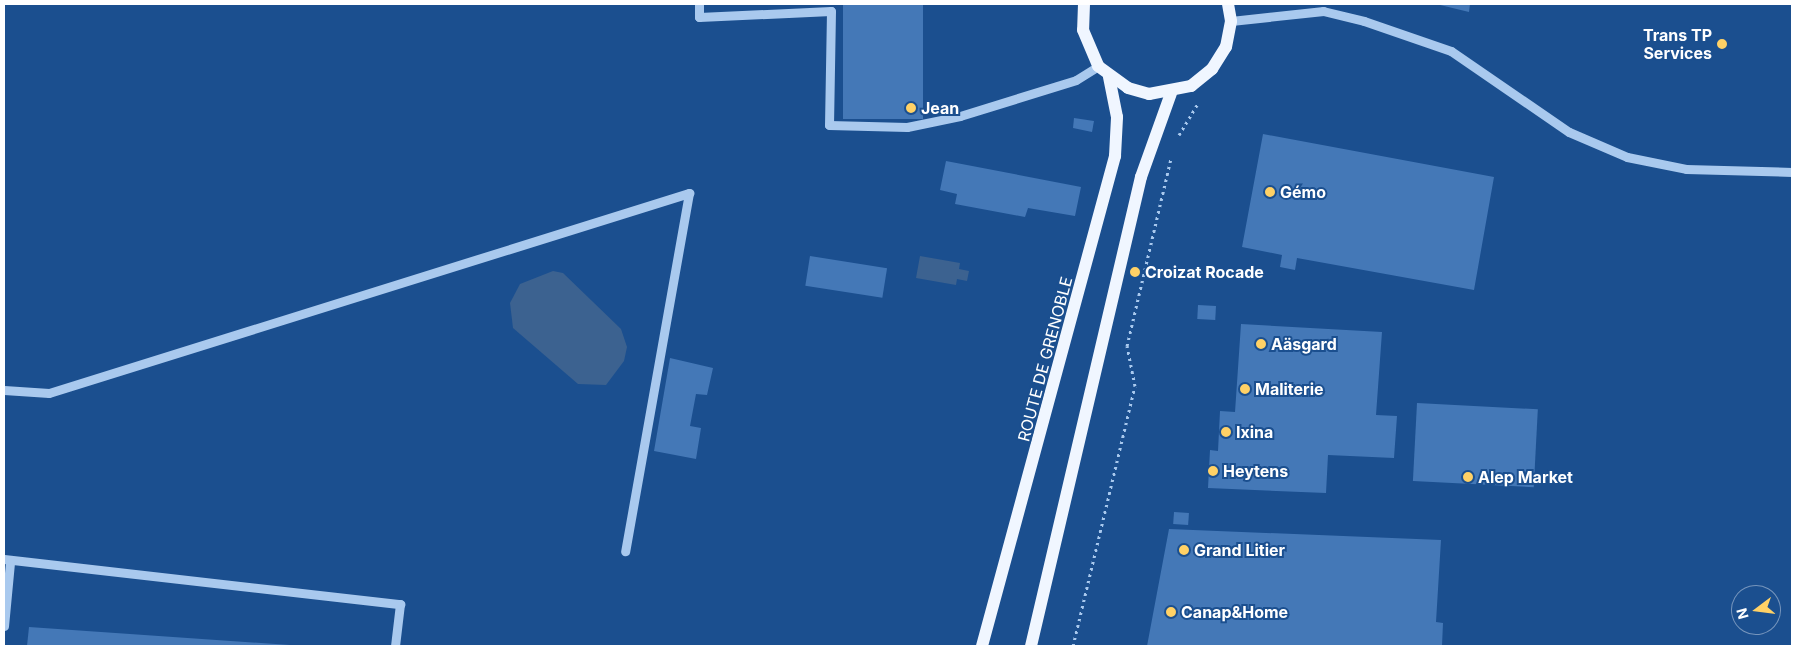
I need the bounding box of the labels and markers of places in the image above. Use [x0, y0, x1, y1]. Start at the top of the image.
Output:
place label: Trans TP Services [1643, 25, 1712, 63]
marker: Trans TP Services [1716, 38, 1728, 50]
place label: Jean [921, 98, 959, 118]
marker: Jean [905, 102, 917, 114]
place label: Gémo [1280, 182, 1326, 202]
marker: Gémo [1264, 186, 1276, 198]
place label: Croizat Rocade [1145, 262, 1264, 282]
marker: Croizat Rocade [1129, 266, 1141, 278]
place label: Aäsgard [1271, 334, 1337, 354]
marker: Aäsgard [1255, 338, 1267, 350]
place label: Maliterie [1255, 379, 1324, 399]
marker: Maliterie [1239, 383, 1251, 395]
place label: Ixina [1236, 422, 1273, 442]
marker: Ixina [1220, 426, 1232, 438]
place label: Heytens [1223, 461, 1288, 481]
marker: Heytens [1207, 465, 1219, 477]
place label: Alep Market [1478, 467, 1573, 487]
marker: Alep Market [1462, 471, 1474, 483]
place label: Grand Litier [1194, 540, 1285, 560]
marker: Grand Litier [1178, 544, 1190, 556]
place label: Canap&Home [1181, 602, 1288, 622]
marker: Canap&Home [1165, 606, 1177, 618]

